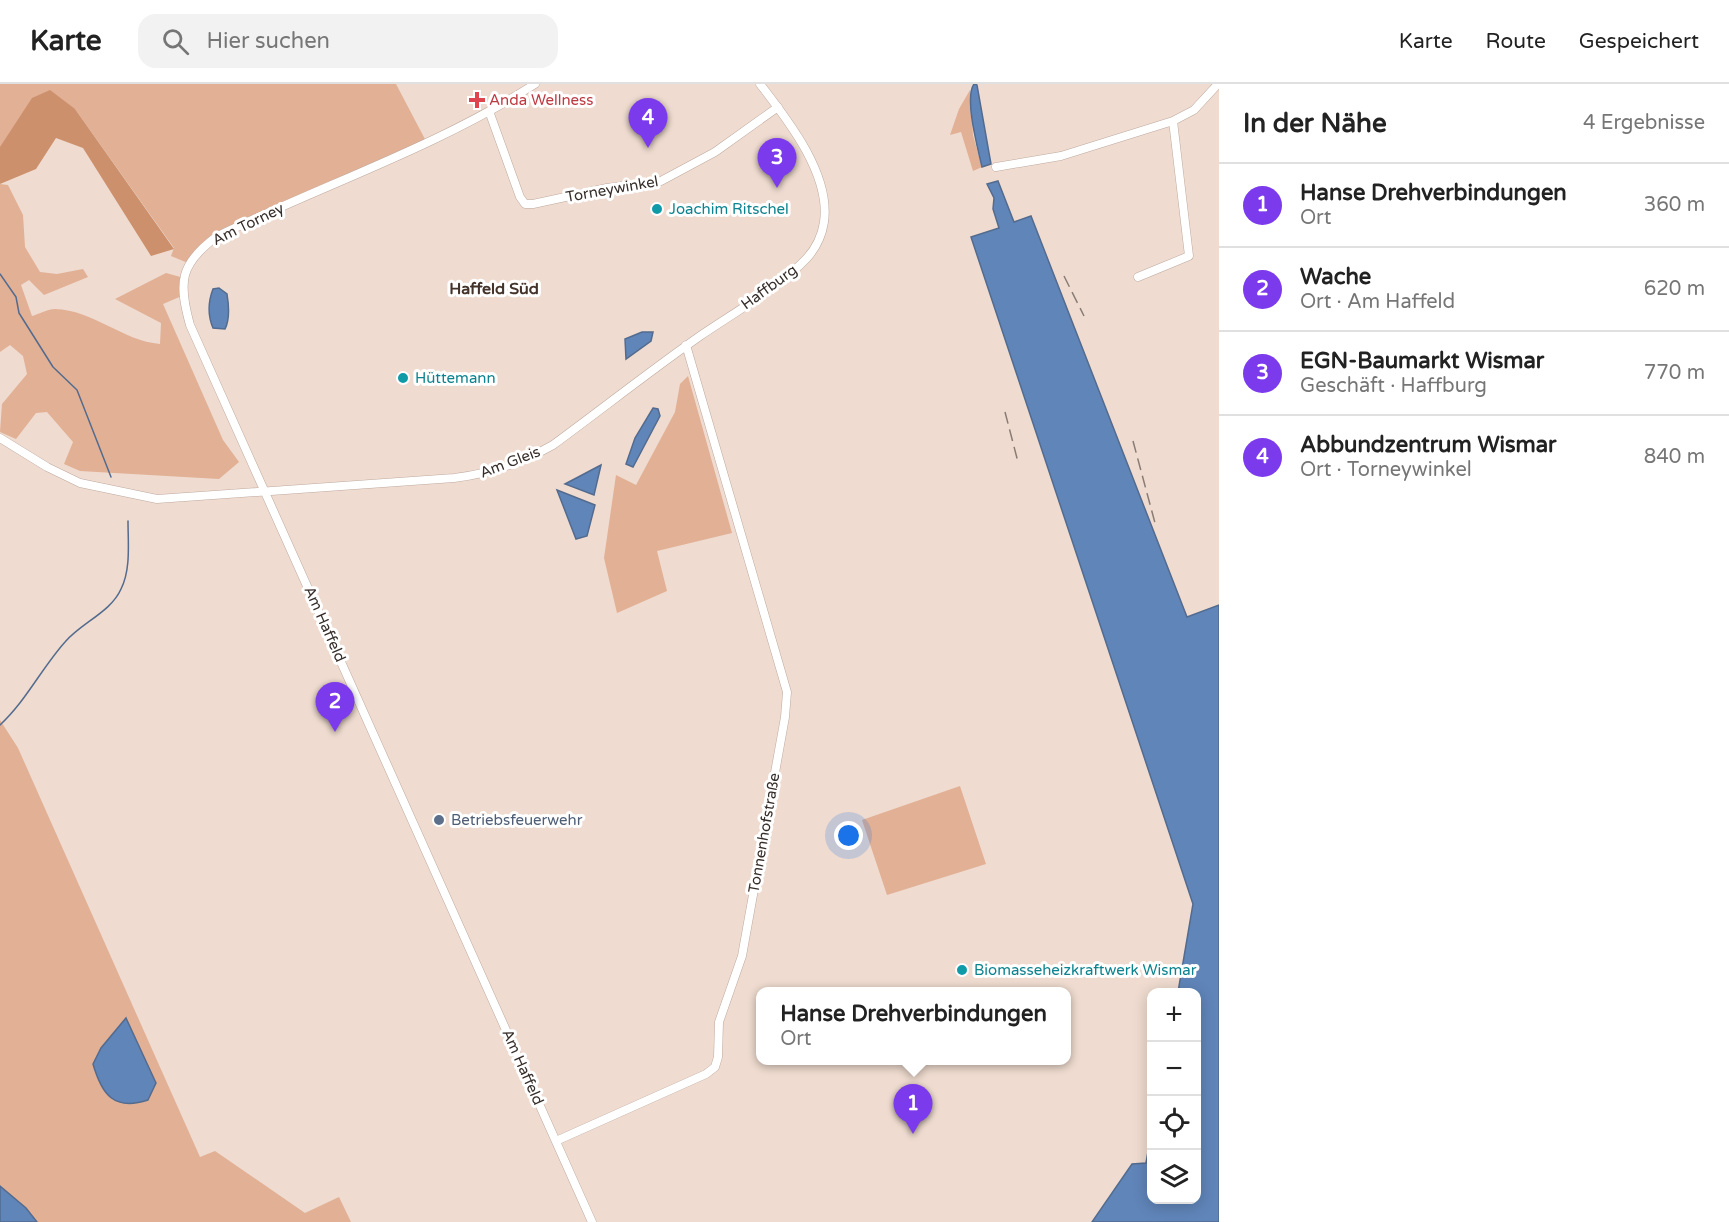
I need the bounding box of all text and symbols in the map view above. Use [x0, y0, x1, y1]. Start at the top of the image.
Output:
search box [138, 14, 558, 68]
text: Karte [30, 24, 102, 58]
icon: search [159, 25, 192, 58]
text: Hier suchen [207, 28, 330, 54]
text: Karte [1399, 29, 1453, 54]
text: Route [1486, 29, 1546, 54]
text: Gespeichert [1579, 29, 1699, 54]
place label: Anda Wellness [489, 91, 594, 109]
marker: Anda Wellness [470, 93, 484, 107]
pin: 4 [628, 98, 668, 148]
text: In der Nähe [1243, 108, 1387, 139]
text: 4 Ergebnisse [1583, 111, 1705, 135]
pin: 3 [758, 138, 796, 188]
street label: Torneywinkel [564, 172, 660, 206]
text: Hanse Drehverbindungen [1300, 180, 1567, 206]
text: 1 [1256, 193, 1269, 217]
text: 360 m [1644, 193, 1705, 217]
street label: Am Torney [209, 199, 287, 249]
place label: Joachim Ritschel [669, 200, 789, 218]
marker: Joachim Ritschel [650, 202, 664, 216]
text: Ort [1300, 206, 1331, 230]
street label: Haffburg [738, 261, 800, 313]
text: Wache [1300, 264, 1371, 290]
text: 2 [1256, 277, 1269, 301]
text: 620 m [1644, 277, 1705, 301]
district label: Haffeld Süd [449, 279, 539, 299]
text: Ort · Am Haffeld [1300, 290, 1455, 314]
text: EGN-Baumarkt Wismar [1300, 348, 1544, 374]
text: 3 [1256, 361, 1269, 385]
text: 770 m [1644, 361, 1705, 385]
place label: Hüttemann [415, 369, 496, 387]
marker: Hüttemann [396, 371, 410, 385]
text: Geschäft · Haffburg [1300, 374, 1487, 398]
text: Abbundzentrum Wismar [1300, 432, 1556, 458]
street label: Am Gleis [477, 442, 543, 482]
text: 4 [1256, 445, 1269, 469]
text: 840 m [1644, 445, 1705, 469]
text: Ort · Torneywinkel [1300, 458, 1472, 482]
street label: Am Haffeld [300, 583, 350, 665]
pin: 2 [316, 682, 354, 732]
street label: Tonnenhofstraße [745, 771, 783, 895]
place label: Betriebsfeuerwehr [451, 811, 583, 829]
marker: Betriebsfeuerwehr [432, 813, 446, 827]
your location [834, 821, 863, 850]
place label: Biomasseheizkraftwerk Wismar [974, 961, 1197, 979]
marker: Biomasseheizkraftwerk Wismar [955, 963, 969, 977]
popup [756, 987, 1071, 1065]
map controls [1147, 988, 1201, 1204]
button: + [1147, 988, 1201, 1042]
text: Hanse Drehverbindungen [780, 1001, 1047, 1027]
street label: Am Haffeld [498, 1026, 548, 1108]
text: Ort [780, 1027, 812, 1051]
button: − [1147, 1042, 1201, 1096]
pin: 1 [894, 1084, 932, 1134]
button: locate [1147, 1096, 1201, 1150]
button: layers [1147, 1150, 1201, 1204]

